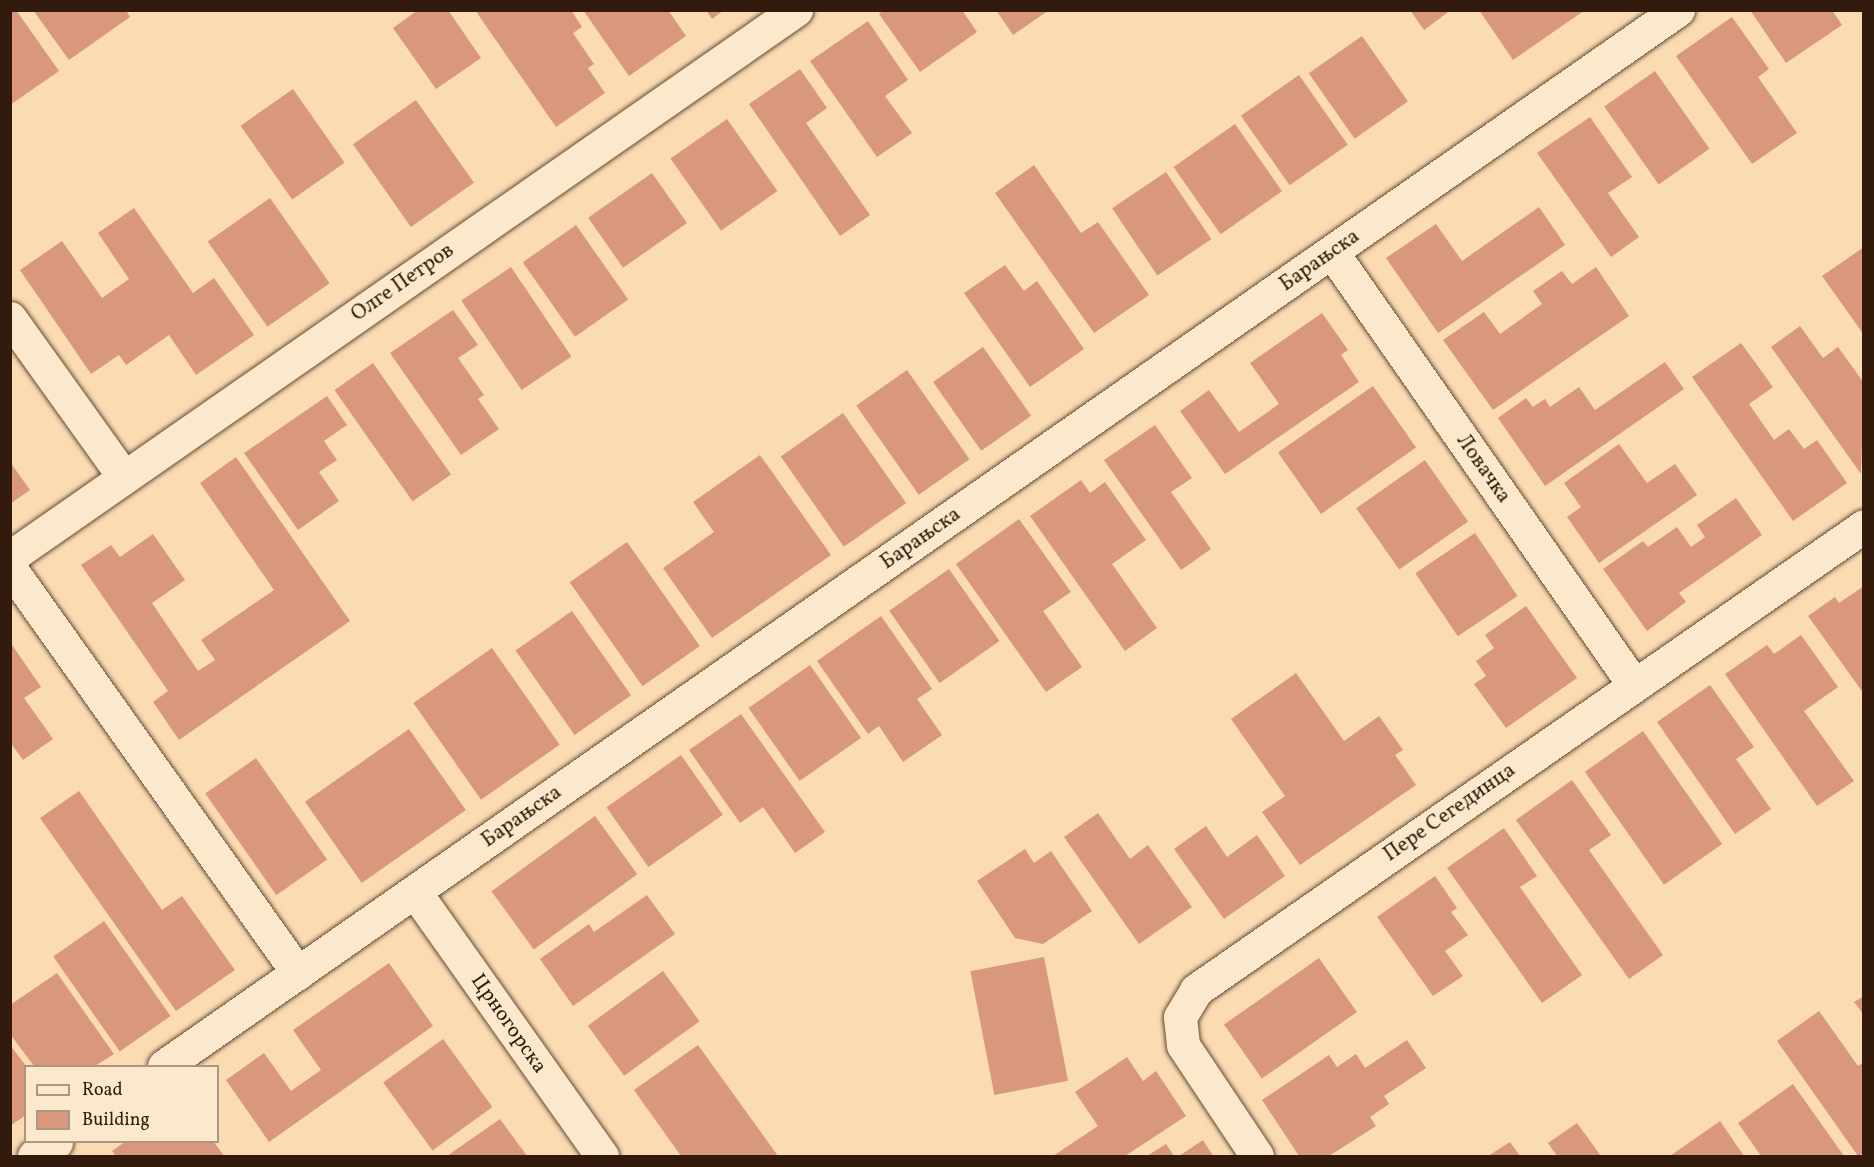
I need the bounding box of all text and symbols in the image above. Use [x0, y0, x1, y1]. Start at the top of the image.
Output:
street label: Барањска [1275, 224, 1365, 298]
street label: Олге Петров [347, 238, 459, 328]
street label: Ловачка [1450, 430, 1516, 508]
street label: Барањска [876, 502, 966, 576]
street label: Пере Сегединца [1379, 758, 1521, 868]
street label: Барањска [477, 780, 567, 854]
street label: Црногорска [464, 969, 552, 1079]
legend [24, 1065, 219, 1143]
text: Road [82, 1078, 123, 1103]
text: Building [82, 1108, 150, 1133]

